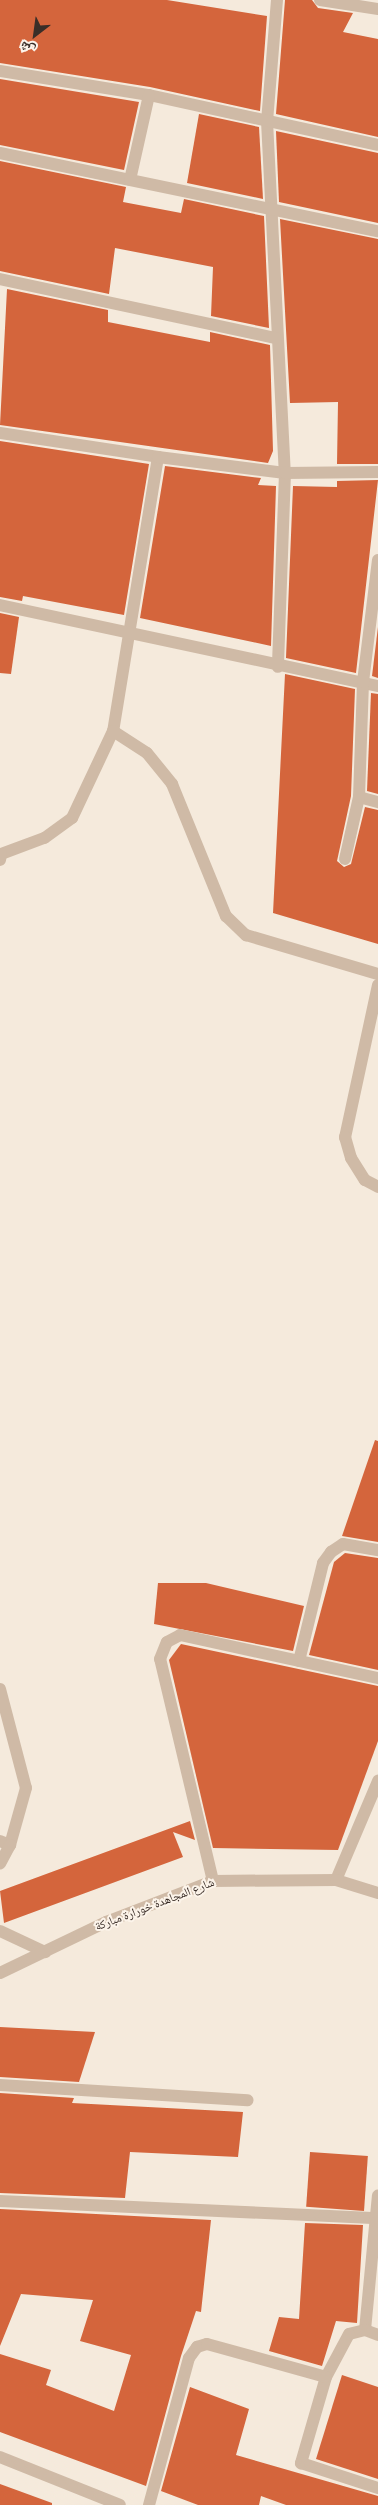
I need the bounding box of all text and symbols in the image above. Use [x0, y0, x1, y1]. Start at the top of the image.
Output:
north arrow [10, 10, 60, 60]
text: ش [17, 37, 38, 60]
street label: شارع المجاهدة خورارة مباركة [93, 1876, 217, 1934]

